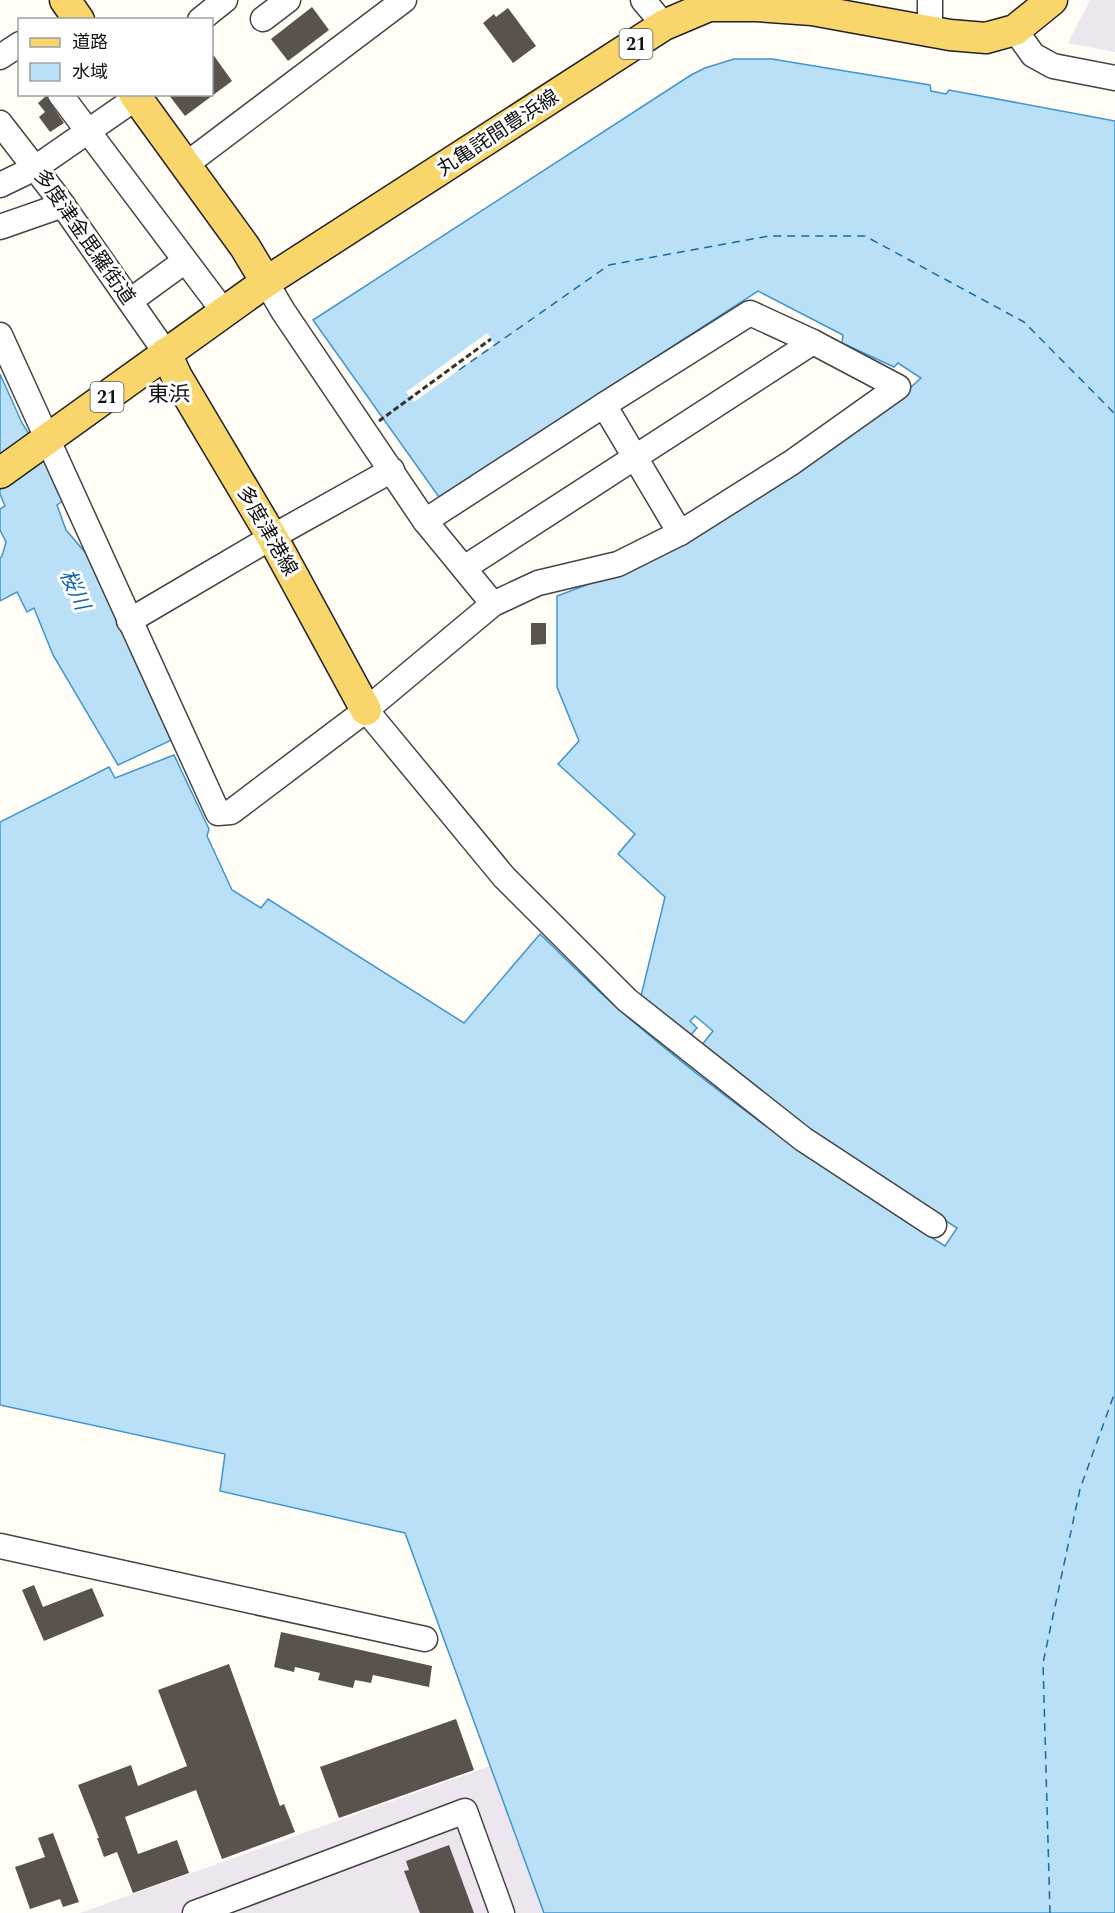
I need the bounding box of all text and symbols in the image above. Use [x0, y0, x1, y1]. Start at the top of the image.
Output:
legend [18, 18, 213, 96]
text: 道路 [72, 29, 108, 56]
road number: 21 [620, 29, 652, 59]
text: 水域 [72, 59, 108, 86]
street label: 丸亀詫間豊浜線 [431, 82, 565, 184]
street label: 多度津金毘羅街道 [26, 163, 142, 311]
district label: 東浜 [148, 379, 190, 411]
road number: 21 [90, 382, 124, 412]
street label: 多度津港線 [229, 480, 305, 582]
water label: 桜川 [51, 564, 98, 618]

